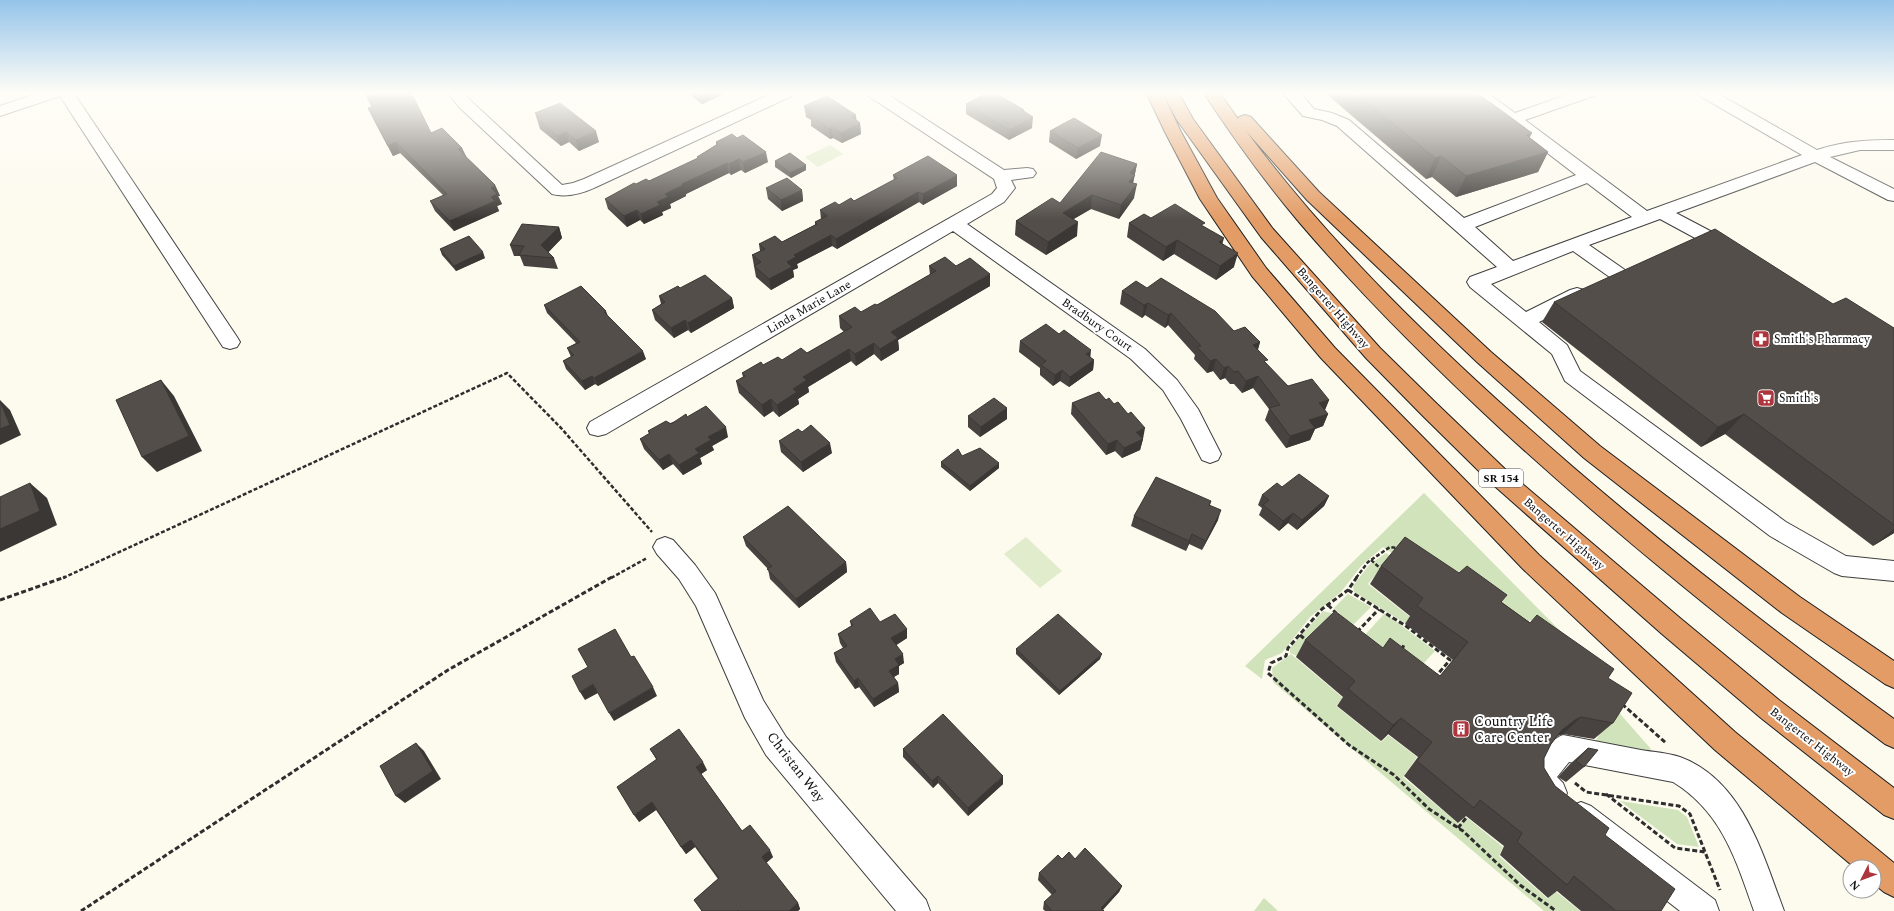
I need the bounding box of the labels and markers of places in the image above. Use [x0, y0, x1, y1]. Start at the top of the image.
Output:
pharmacy icon: Smith's Pharmacy [1751, 329, 1771, 349]
place label: Smith's Pharmacy [1774, 330, 1871, 349]
supermarket icon: Smith's [1756, 388, 1776, 408]
place label: Smith's [1779, 389, 1819, 408]
place label: Country Life Care Center [1474, 711, 1554, 748]
building icon: Country Life Care Center [1451, 719, 1471, 739]

